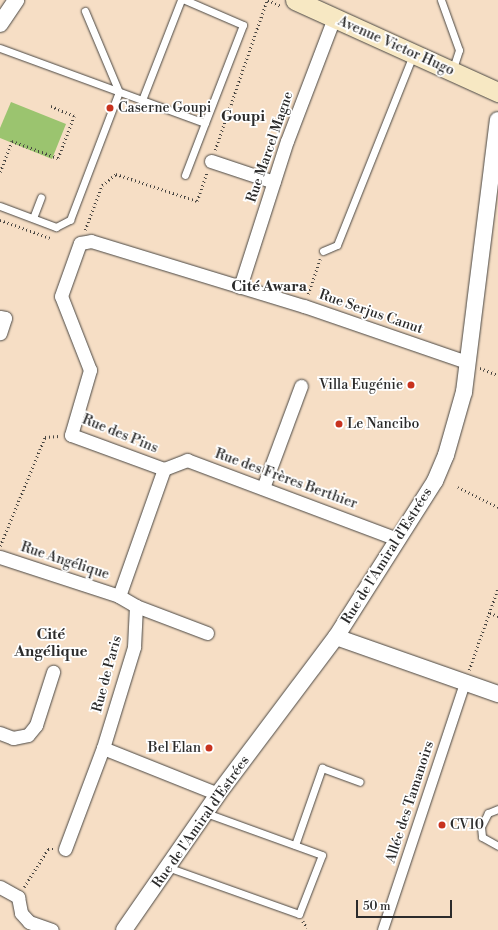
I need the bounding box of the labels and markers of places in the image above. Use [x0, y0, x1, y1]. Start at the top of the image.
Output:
place label: Caserne Goupi [118, 100, 211, 116]
marker: Caserne Goupi [105, 103, 115, 113]
place label: Villa Eugénie [319, 377, 403, 393]
marker: Villa Eugénie [406, 380, 416, 390]
place label: Le Nancibo [347, 416, 419, 432]
marker: Le Nancibo [334, 419, 344, 429]
place label: Bel Elan [148, 740, 201, 756]
marker: Bel Elan [204, 743, 214, 753]
place label: CV10 [450, 817, 484, 833]
marker: CV10 [437, 820, 447, 830]

